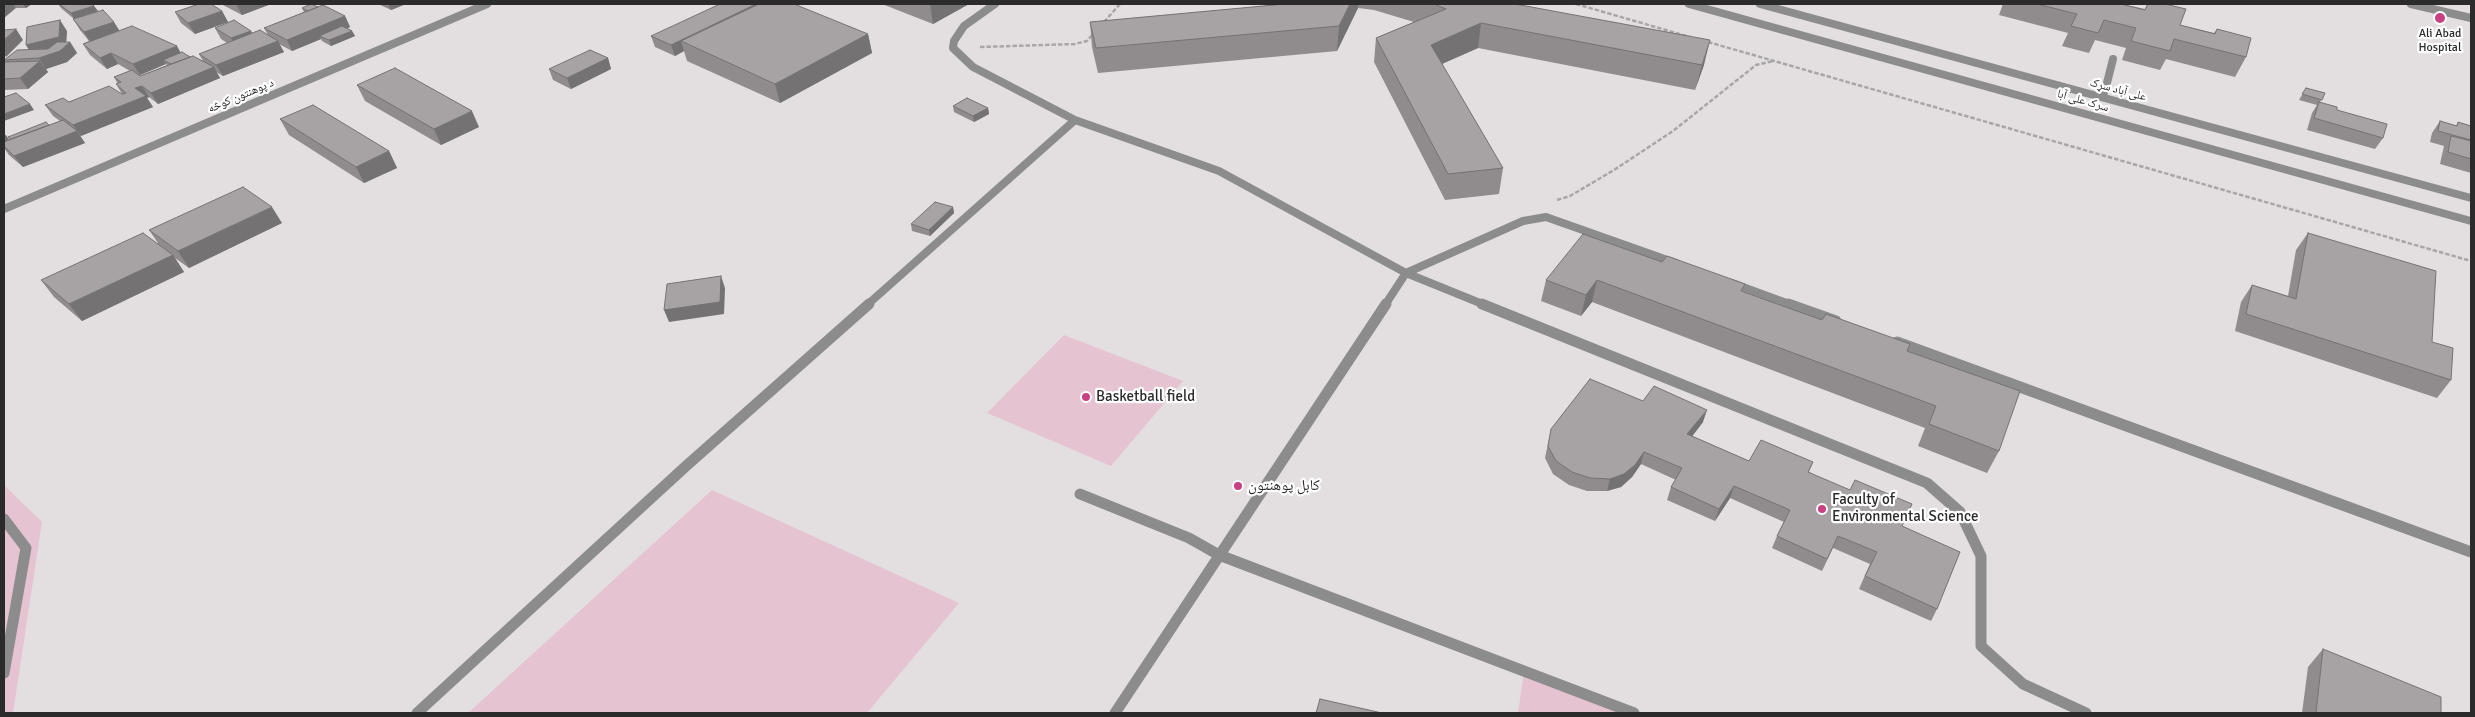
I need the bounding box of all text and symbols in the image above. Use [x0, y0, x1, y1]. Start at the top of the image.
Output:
marker: Ali Abad Hospital [2433, 11, 2447, 25]
place label: Ali Abad Hospital [2419, 27, 2461, 55]
street label: د پوهنتون کوڅه [206, 76, 276, 116]
street label: علی آباد سړک [2088, 76, 2148, 104]
street label: سرک علی آبا [2055, 87, 2111, 115]
place label: Basketball field [1096, 388, 1195, 406]
marker: Basketball field [1080, 391, 1092, 403]
place label: کابل پوهنتون [1248, 477, 1320, 495]
marker: کابل پوهنتون [1232, 480, 1244, 492]
place label: Faculty of Environmental Science [1832, 491, 1978, 526]
marker: Faculty of Environmental Science [1816, 503, 1828, 515]

